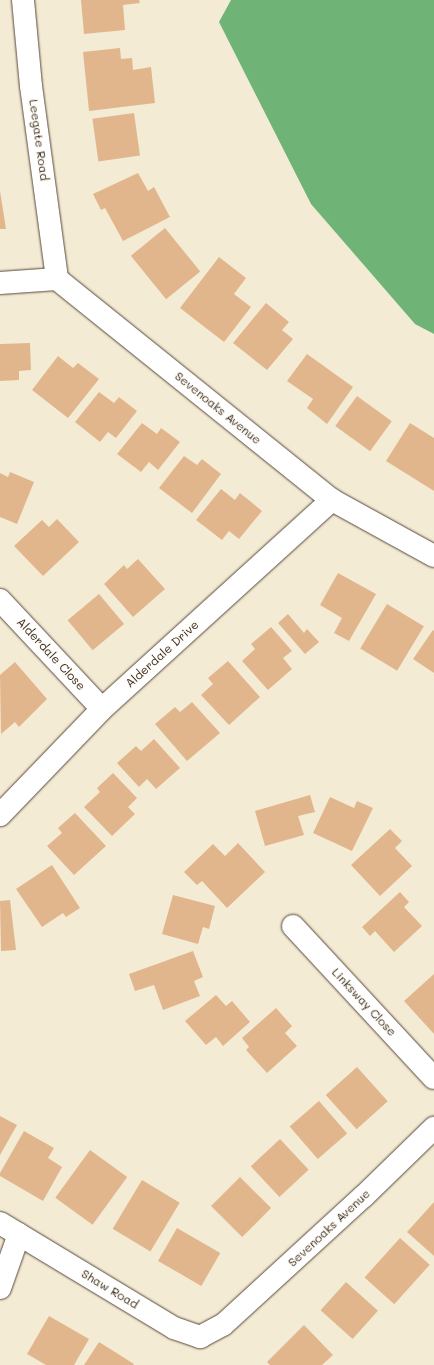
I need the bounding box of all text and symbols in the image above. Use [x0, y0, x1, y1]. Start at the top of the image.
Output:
street label: Leegate Road [26, 98, 52, 182]
street label: Sevenoaks Avenue [172, 369, 264, 447]
street label: Alderdale Close [14, 615, 88, 693]
street label: Alderdale Drive [122, 617, 202, 691]
street label: Linksway Close [329, 965, 399, 1039]
street label: Sevenoaks Avenue [285, 1186, 373, 1270]
street label: Shaw Road [79, 1266, 141, 1312]

